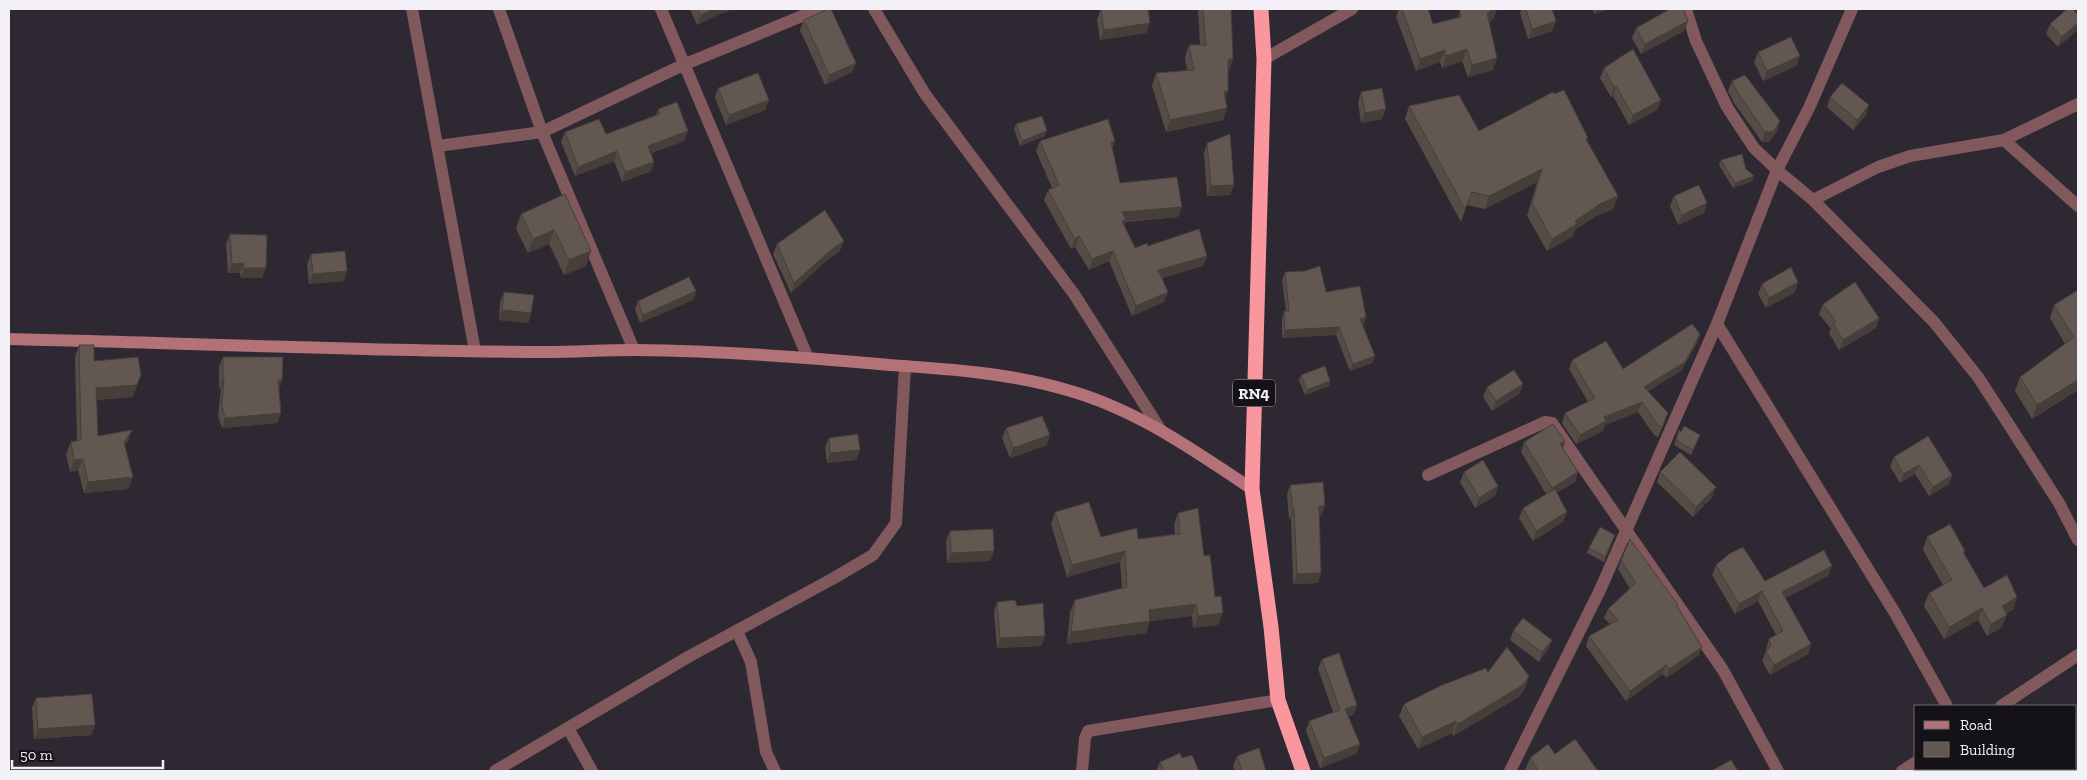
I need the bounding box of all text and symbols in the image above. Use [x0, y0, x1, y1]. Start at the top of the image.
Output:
road number: RN4 [1233, 379, 1275, 406]
legend [1914, 705, 2077, 770]
text: Road [1960, 716, 1993, 734]
scale bar [12, 738, 164, 770]
text: Building [1960, 741, 2015, 759]
text: 50 m [20, 746, 53, 764]

